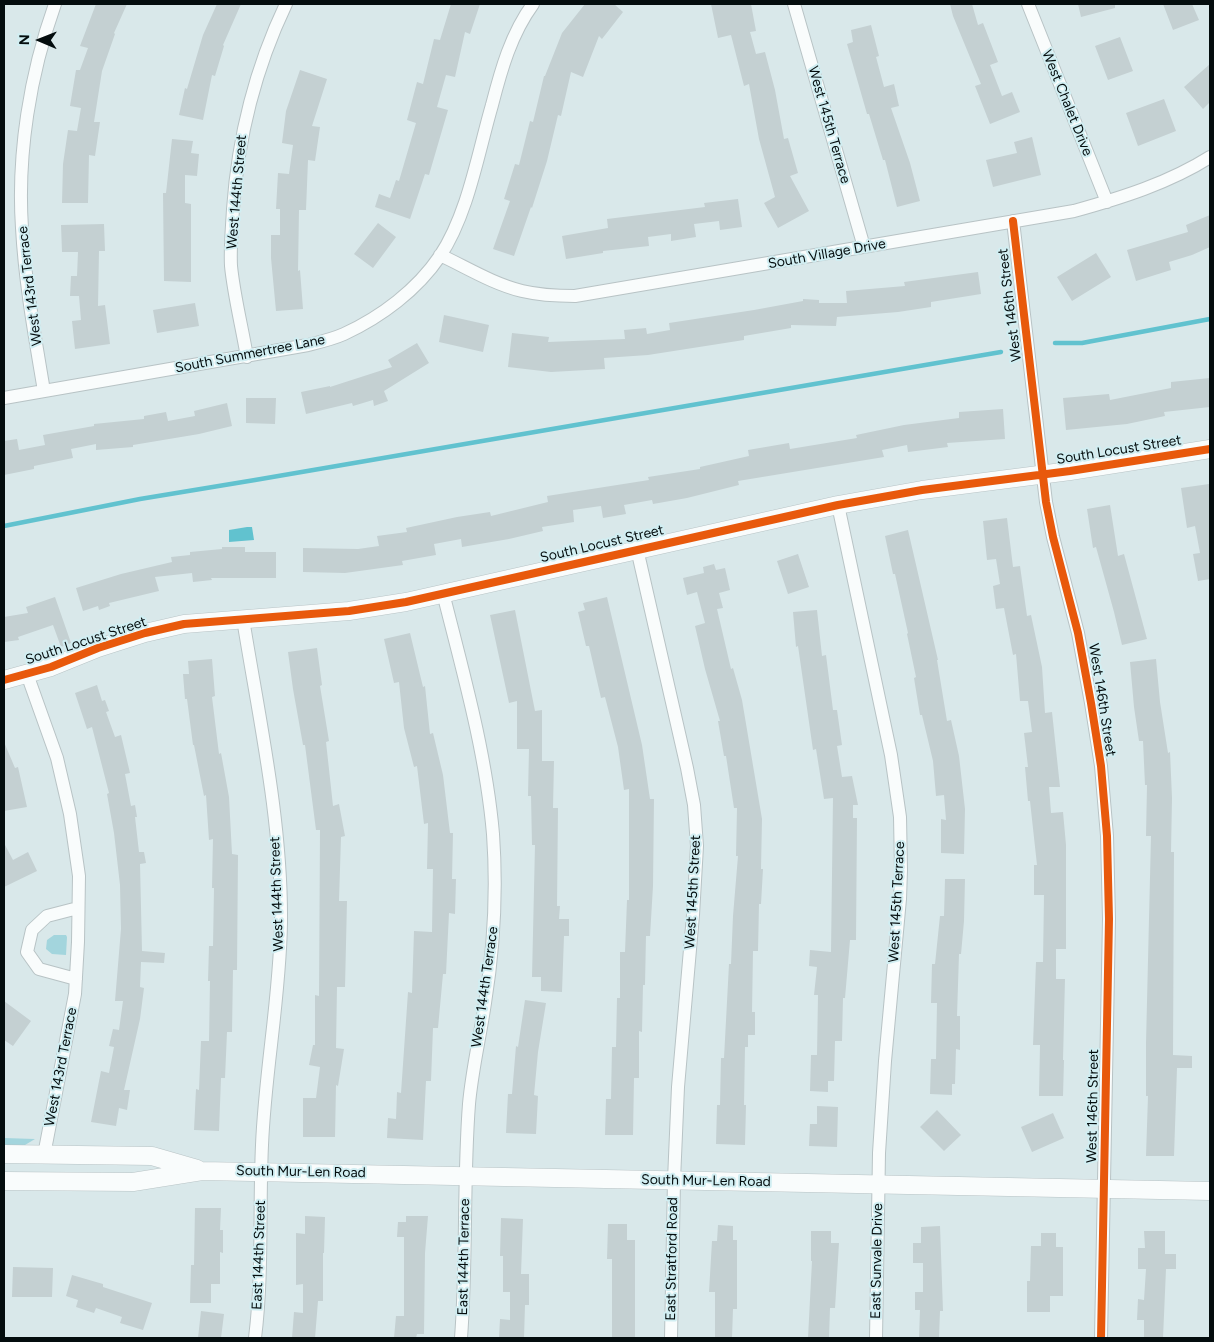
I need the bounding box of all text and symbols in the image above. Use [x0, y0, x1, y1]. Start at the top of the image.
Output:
north arrow [15, 15, 65, 65]
text: N [16, 34, 33, 45]
street label: West Chalet Drive [1038, 48, 1096, 158]
street label: West 145th Terrace [804, 64, 854, 186]
street label: West 144th Street [224, 134, 250, 250]
street label: West 143rd Terrace [14, 225, 46, 347]
street label: South Village Drive [767, 235, 887, 273]
street label: West 146th Street [995, 247, 1025, 363]
street label: South Summertree Lane [174, 331, 326, 377]
street label: South Locust Street [1055, 432, 1183, 468]
street label: South Locust Street [539, 522, 665, 566]
street label: South Locust Street [23, 613, 149, 669]
street label: West 146th Street [1085, 642, 1119, 758]
street label: West 145th Street [682, 835, 704, 949]
street label: West 144th Street [267, 836, 287, 952]
street label: West 145th Terrace [885, 841, 909, 963]
street label: West 144th Terrace [468, 925, 502, 1049]
street label: West 143rd Terrace [41, 1006, 81, 1128]
street label: West 146th Street [1084, 1049, 1102, 1163]
street label: South Mur-Len Road [236, 1162, 366, 1182]
street label: South Mur-Len Road [641, 1171, 771, 1191]
street label: East Stratford Road [663, 1197, 681, 1321]
street label: East 144th Terrace [455, 1198, 473, 1316]
street label: East 144th Street [249, 1200, 269, 1310]
street label: East Sunvale Drive [868, 1203, 886, 1319]

